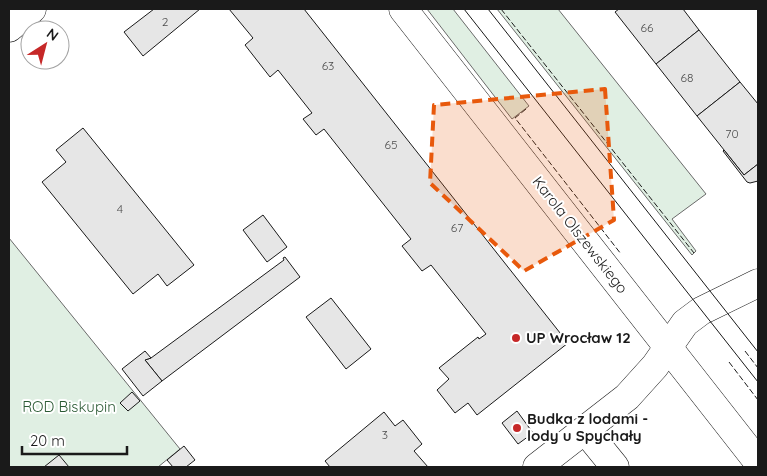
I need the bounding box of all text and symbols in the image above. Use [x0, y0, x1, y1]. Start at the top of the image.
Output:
house number: 2 [162, 14, 169, 29]
north arrow [20, 20, 70, 70]
house number: 66 [641, 20, 654, 35]
text: N [43, 24, 62, 45]
house number: 63 [322, 58, 334, 73]
house number: 68 [681, 70, 693, 85]
house number: 70 [725, 126, 739, 141]
house number: 65 [385, 137, 398, 152]
street label: Karola Olszewskiego [529, 172, 632, 297]
house number: 4 [117, 201, 123, 216]
house number: 67 [451, 220, 463, 235]
place label: UP Wrocław 12 [526, 328, 631, 347]
marker: UP Wrocław 12 [510, 332, 522, 344]
park label: ROD Biskupin [22, 397, 116, 416]
place label: Budka z lodami - lody u Spychały [527, 409, 648, 445]
marker: Budka z lodami - lody u Spychały [511, 422, 523, 434]
scale bar [22, 424, 128, 456]
house number: 3 [382, 427, 388, 442]
text: 20 m [30, 431, 65, 450]

